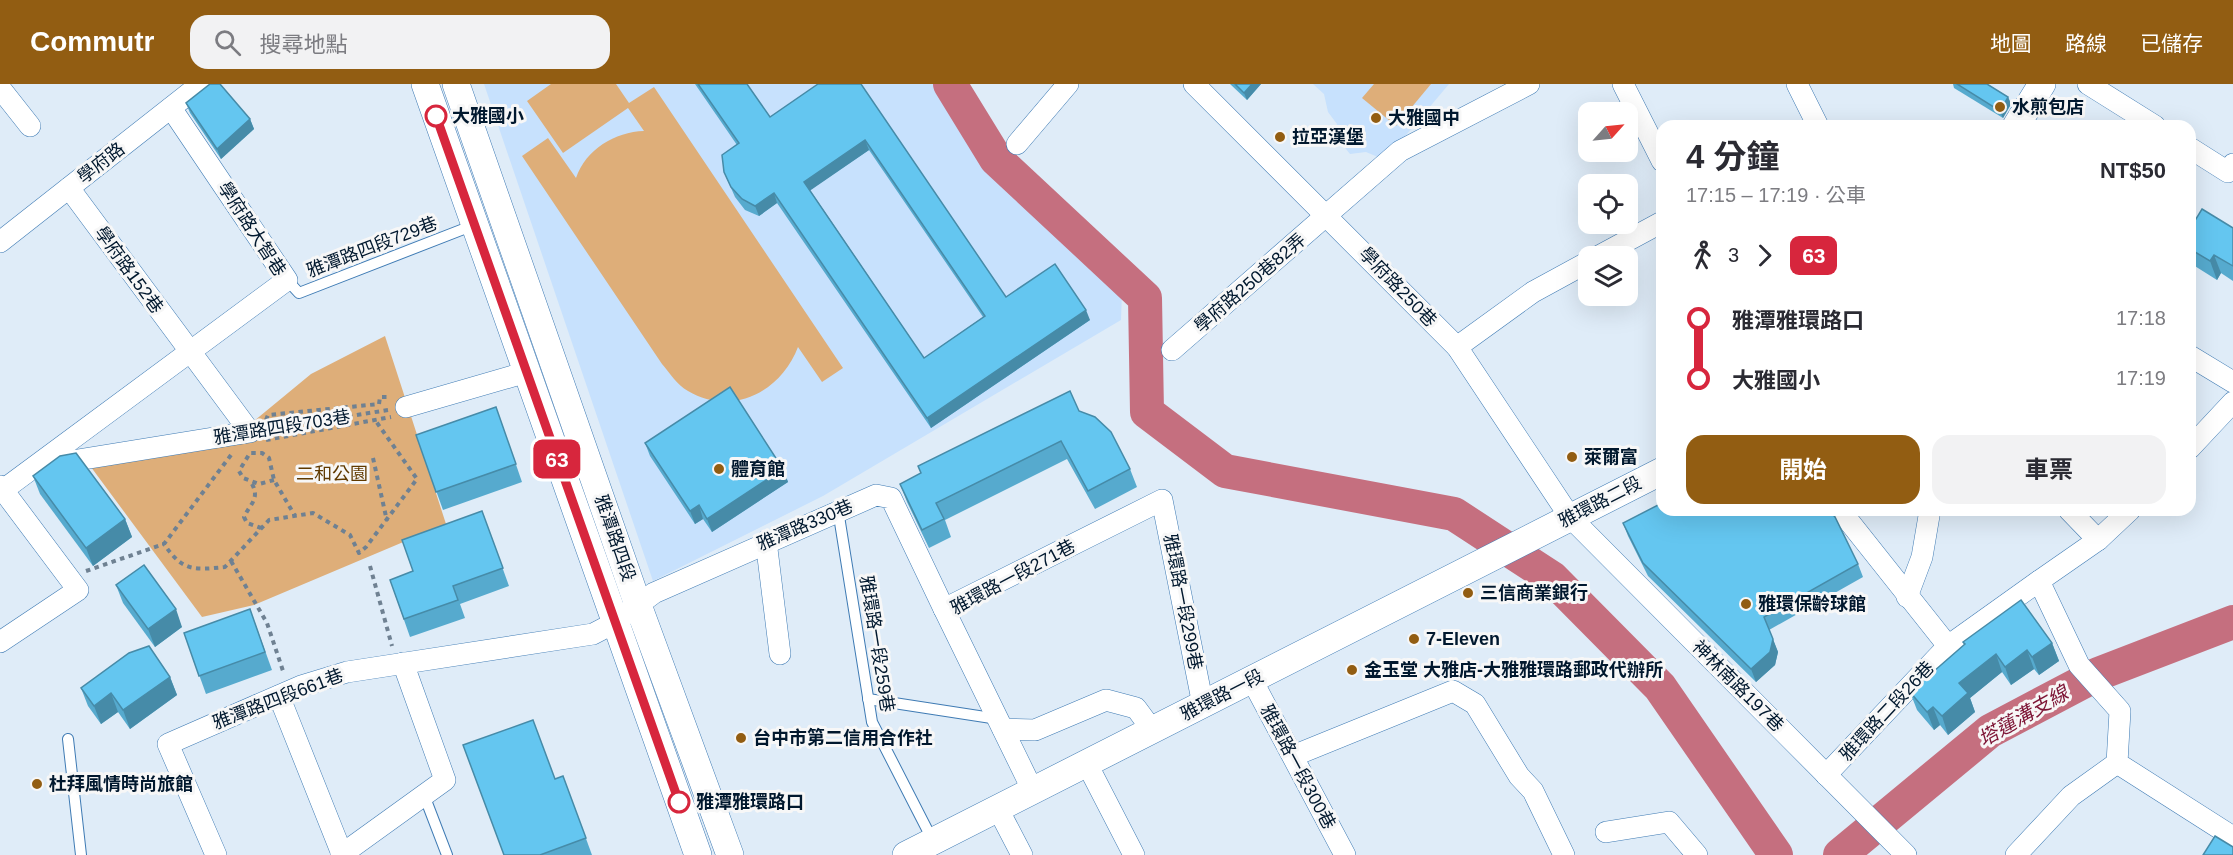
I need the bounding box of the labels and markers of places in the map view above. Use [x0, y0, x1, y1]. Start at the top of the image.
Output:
place label: 水煎包店 [2012, 97, 2084, 117]
marker: 水煎包店 [1993, 100, 2007, 114]
marker: 大雅國小 [425, 105, 447, 127]
place label: 大雅國小 [452, 106, 524, 126]
place label: 大雅國中 [1388, 108, 1460, 128]
marker: 大雅國中 [1369, 111, 1383, 125]
place label: 拉亞漢堡 [1292, 127, 1364, 147]
marker: 拉亞漢堡 [1273, 130, 1287, 144]
place label: 萊爾富 [1584, 447, 1638, 467]
marker: 萊爾富 [1565, 450, 1579, 464]
place label: 體育館 [731, 459, 785, 479]
marker: 體育館 [712, 462, 726, 476]
place label: 三信商業銀行 [1480, 582, 1588, 603]
marker: 三信商業銀行 [1461, 586, 1475, 600]
place label: 雅環保齡球館 [1758, 594, 1866, 614]
marker: 雅環保齡球館 [1739, 597, 1753, 611]
place label: 7-Eleven [1426, 629, 1500, 649]
marker: 7-Eleven [1407, 632, 1421, 646]
place label: 金玉堂 大雅店-大雅雅環路郵政代辦所 [1364, 659, 1663, 680]
marker: 金玉堂 大雅店-大雅雅環路郵政代辦所 [1345, 663, 1359, 677]
place label: 台中市第二信用合作社 [753, 727, 933, 748]
marker: 台中市第二信用合作社 [734, 731, 748, 745]
place label: 杜拜風情時尚旅館 [49, 774, 193, 794]
marker: 杜拜風情時尚旅館 [30, 777, 44, 791]
marker: 雅潭雅環路口 [668, 791, 690, 813]
place label: 雅潭雅環路口 [696, 792, 804, 812]

